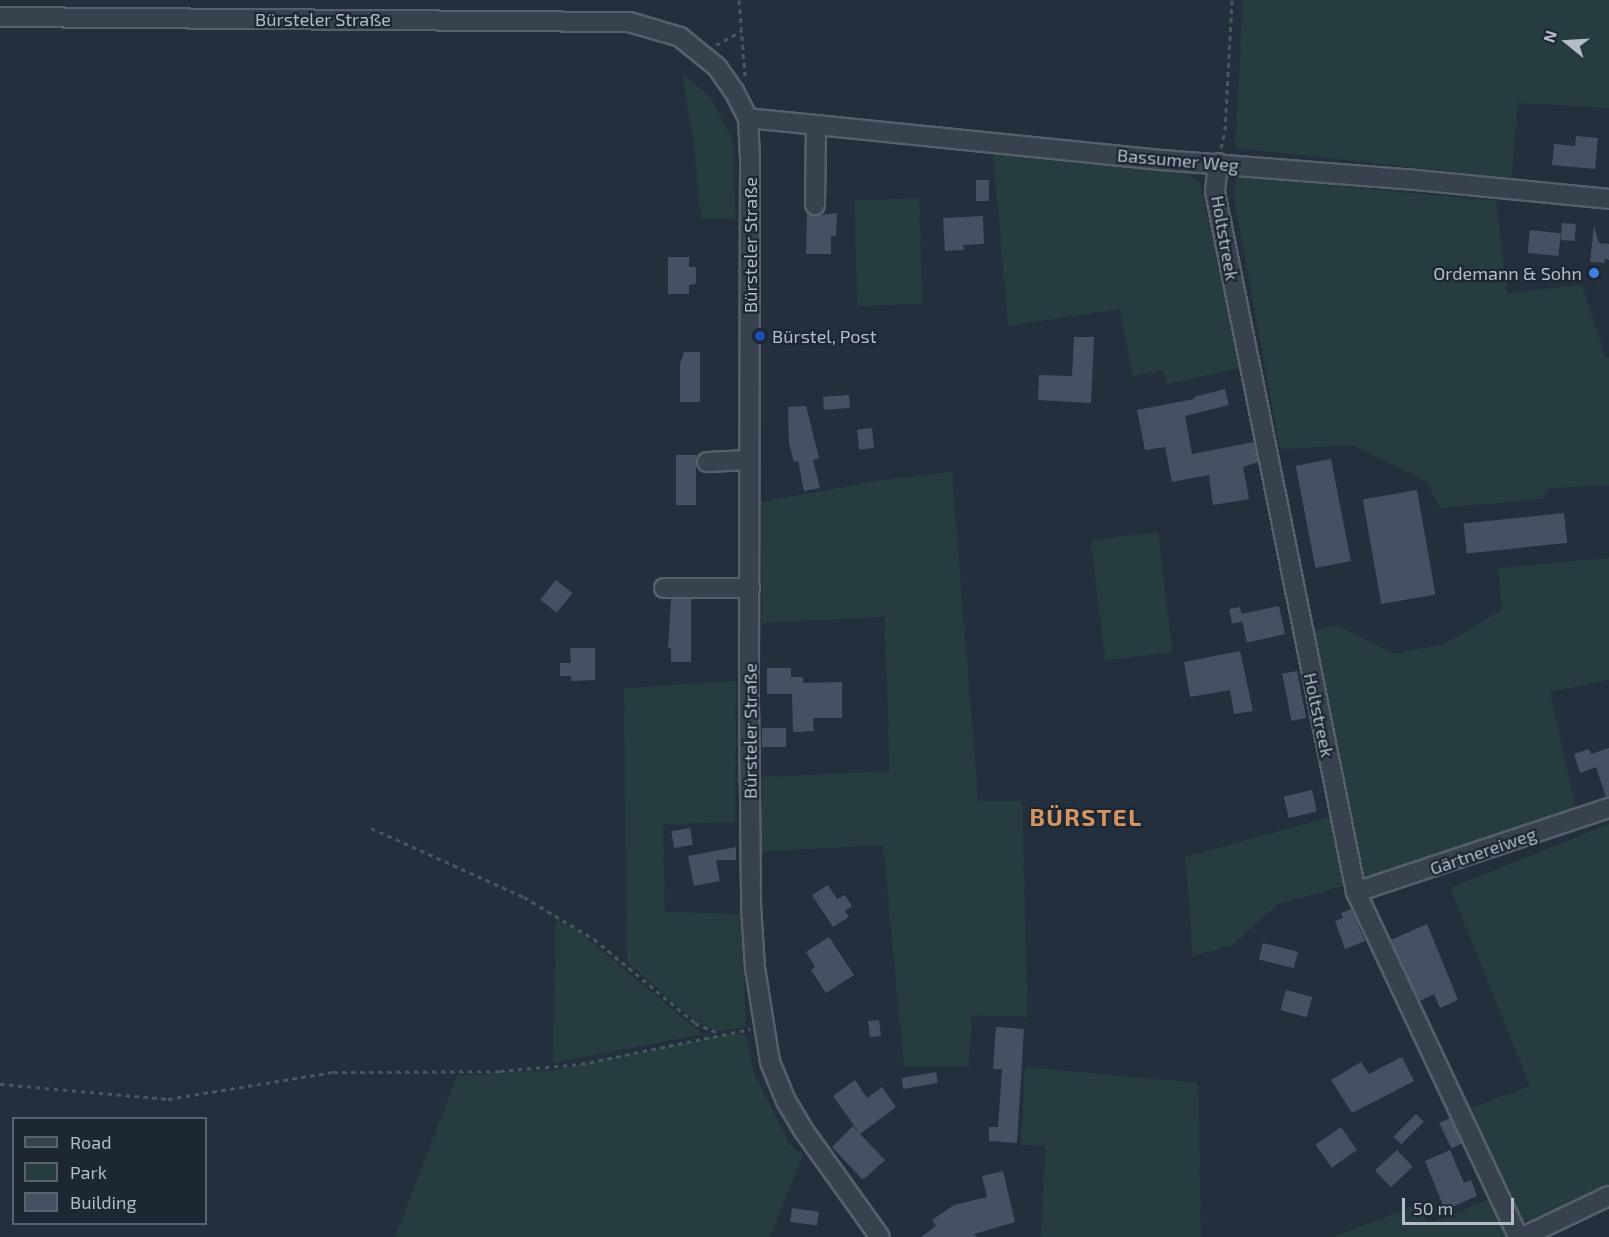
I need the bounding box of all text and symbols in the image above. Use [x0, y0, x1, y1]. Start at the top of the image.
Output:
street label: Bürsteler Straße [255, 8, 391, 30]
north arrow [1537, 12, 1597, 72]
text: N [1539, 28, 1560, 45]
street label: Bassumer Weg [1116, 144, 1240, 176]
street label: Bürsteler Straße [739, 177, 761, 313]
street label: Holtstreek [1207, 194, 1243, 282]
place label: Ordemann & Sohn [1433, 262, 1582, 284]
marker: Ordemann & Sohn [1587, 266, 1601, 280]
place label: Bürstel, Post [772, 325, 877, 347]
marker: Bürstel, Post [753, 329, 767, 343]
street label: Bürsteler Straße [739, 663, 761, 799]
street label: Holtstreek [1300, 671, 1338, 759]
district label: BÜRSTEL [1029, 803, 1143, 831]
street label: Gärtnereiweg [1427, 823, 1539, 879]
legend [12, 1117, 207, 1225]
text: Road [70, 1131, 111, 1153]
text: Park [70, 1161, 107, 1183]
scale bar [1405, 1186, 1518, 1224]
text: Building [70, 1191, 137, 1213]
text: 50 m [1413, 1197, 1453, 1219]

